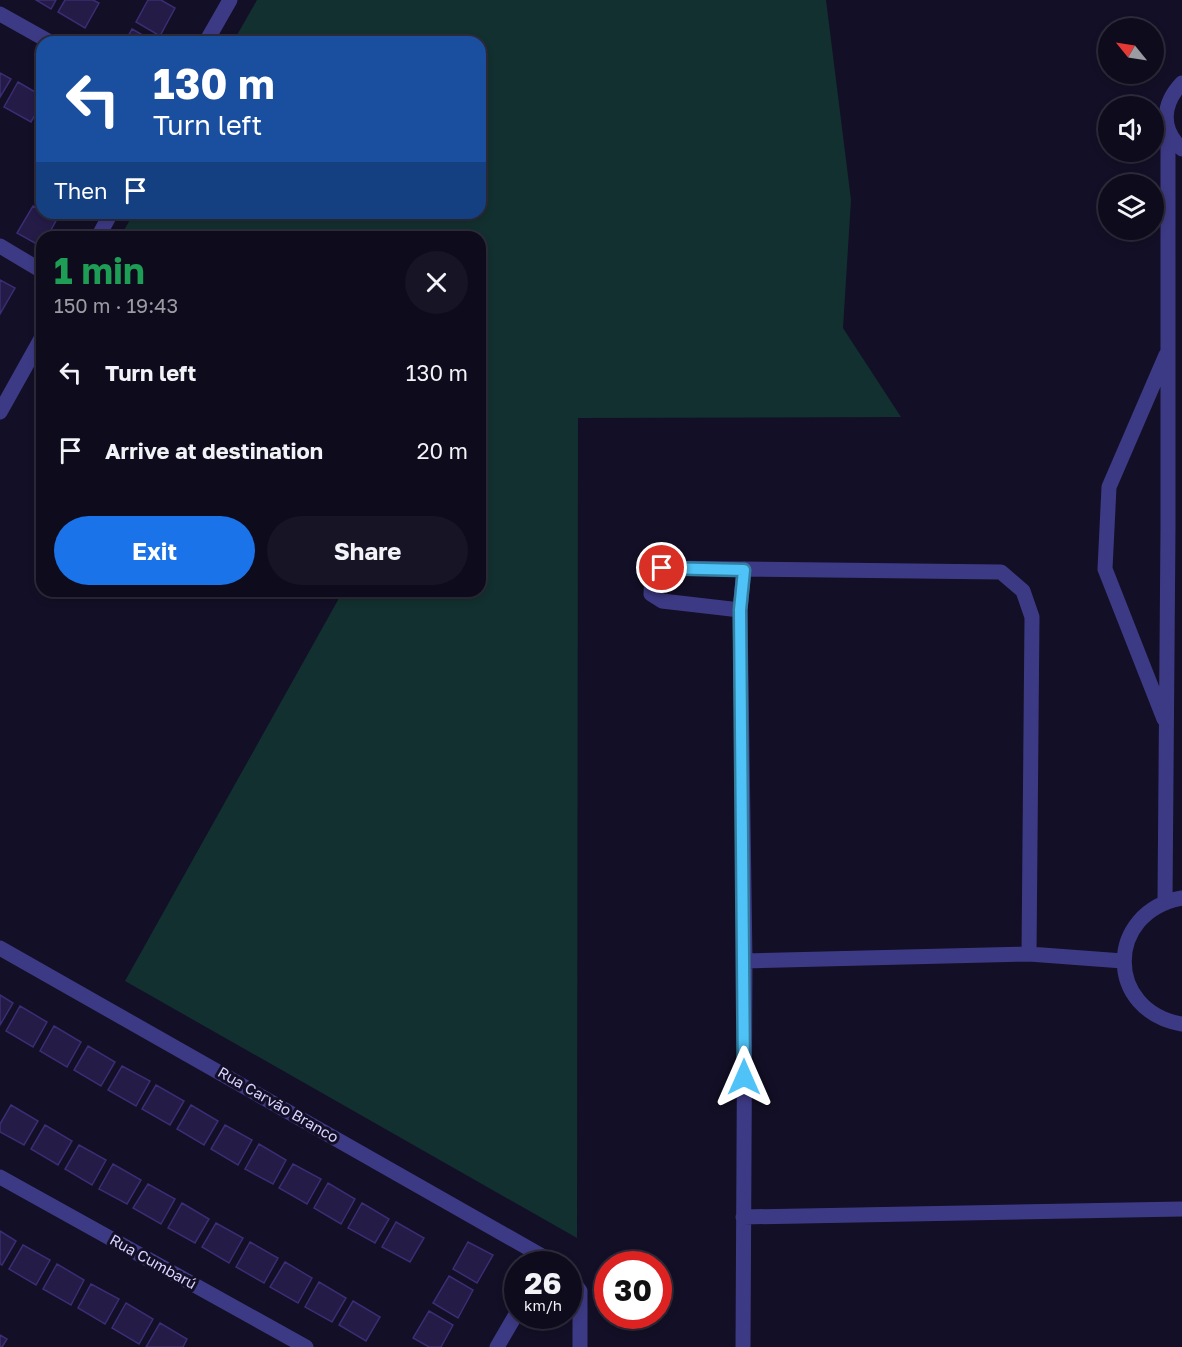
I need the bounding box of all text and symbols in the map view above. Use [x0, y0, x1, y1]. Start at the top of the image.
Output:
north arrow [1098, 18, 1164, 84]
map controls [1098, 18, 1164, 240]
text: 130 m [153, 58, 275, 108]
icon: left [54, 60, 132, 138]
button: sound [1098, 96, 1164, 162]
text: Turn left [153, 109, 262, 141]
icon: arrive [119, 174, 152, 207]
button: layers [1098, 174, 1164, 240]
text: Then [54, 177, 107, 204]
text: 1 min [54, 249, 145, 292]
button: close [405, 251, 468, 314]
text: 150 m · 19:43 [54, 293, 178, 317]
icon: left [54, 356, 87, 389]
text: Turn left [105, 359, 196, 386]
text: 130 m [406, 359, 468, 386]
icon: arrive [54, 434, 87, 467]
text: Arrive at destination [105, 437, 323, 464]
text: 20 m [417, 437, 468, 464]
button: Exit [54, 516, 255, 585]
button: Share [267, 516, 468, 585]
pin [636, 542, 687, 593]
icon: arrive [645, 551, 678, 584]
position arrow [712, 1045, 776, 1109]
street label: Rua Carvão Branco [215, 1062, 342, 1146]
street label: Rua Cumbarú [107, 1230, 200, 1292]
speed limit sign: 30 [594, 1251, 672, 1329]
text: 26 [524, 1265, 562, 1301]
text: km/h [524, 1296, 562, 1314]

